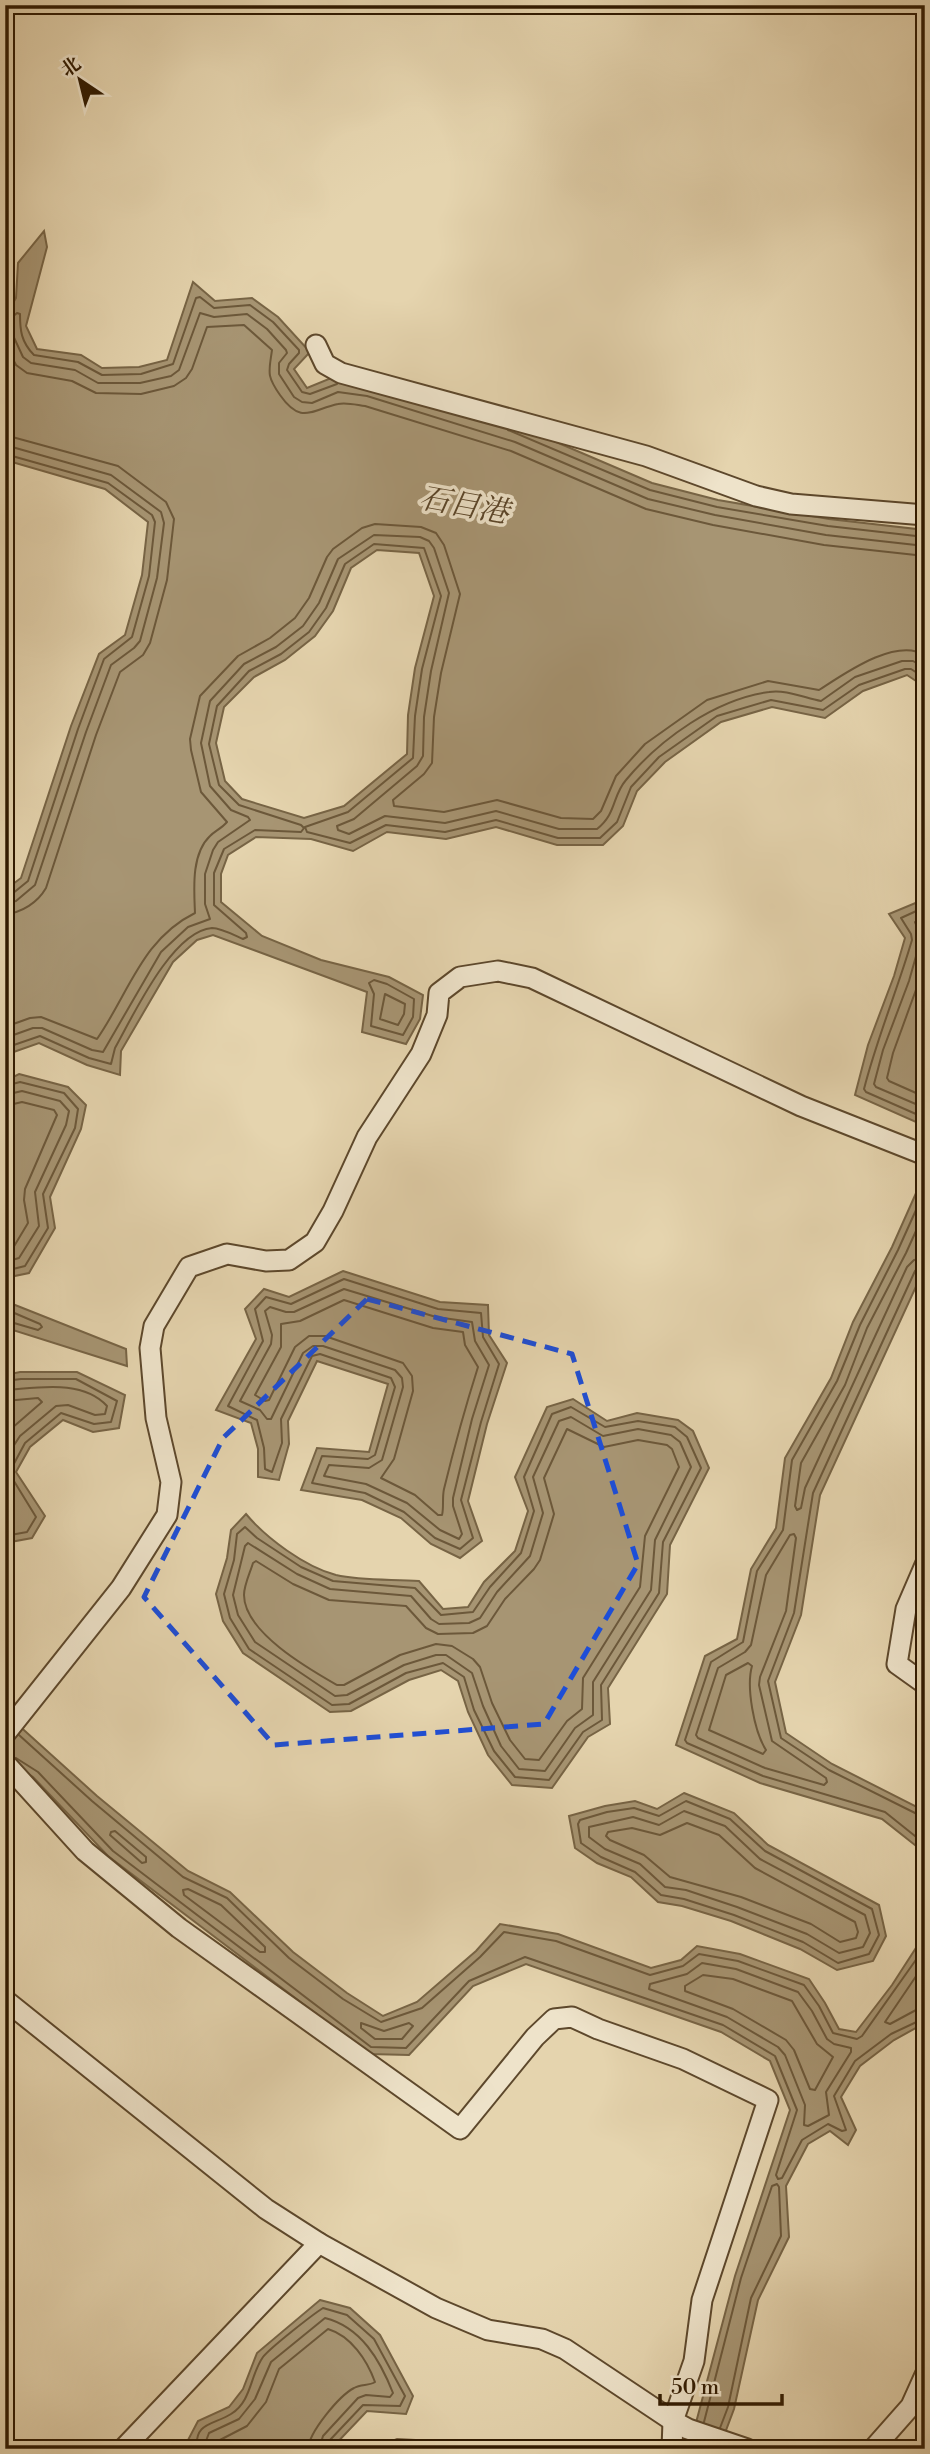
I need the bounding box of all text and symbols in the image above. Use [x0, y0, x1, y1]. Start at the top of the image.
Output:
north arrow [46, 46, 116, 116]
text: 北 [56, 52, 85, 82]
water label: 石目港 [416, 479, 516, 533]
scale bar [660, 2363, 783, 2407]
text: 50 m [671, 2375, 719, 2401]

